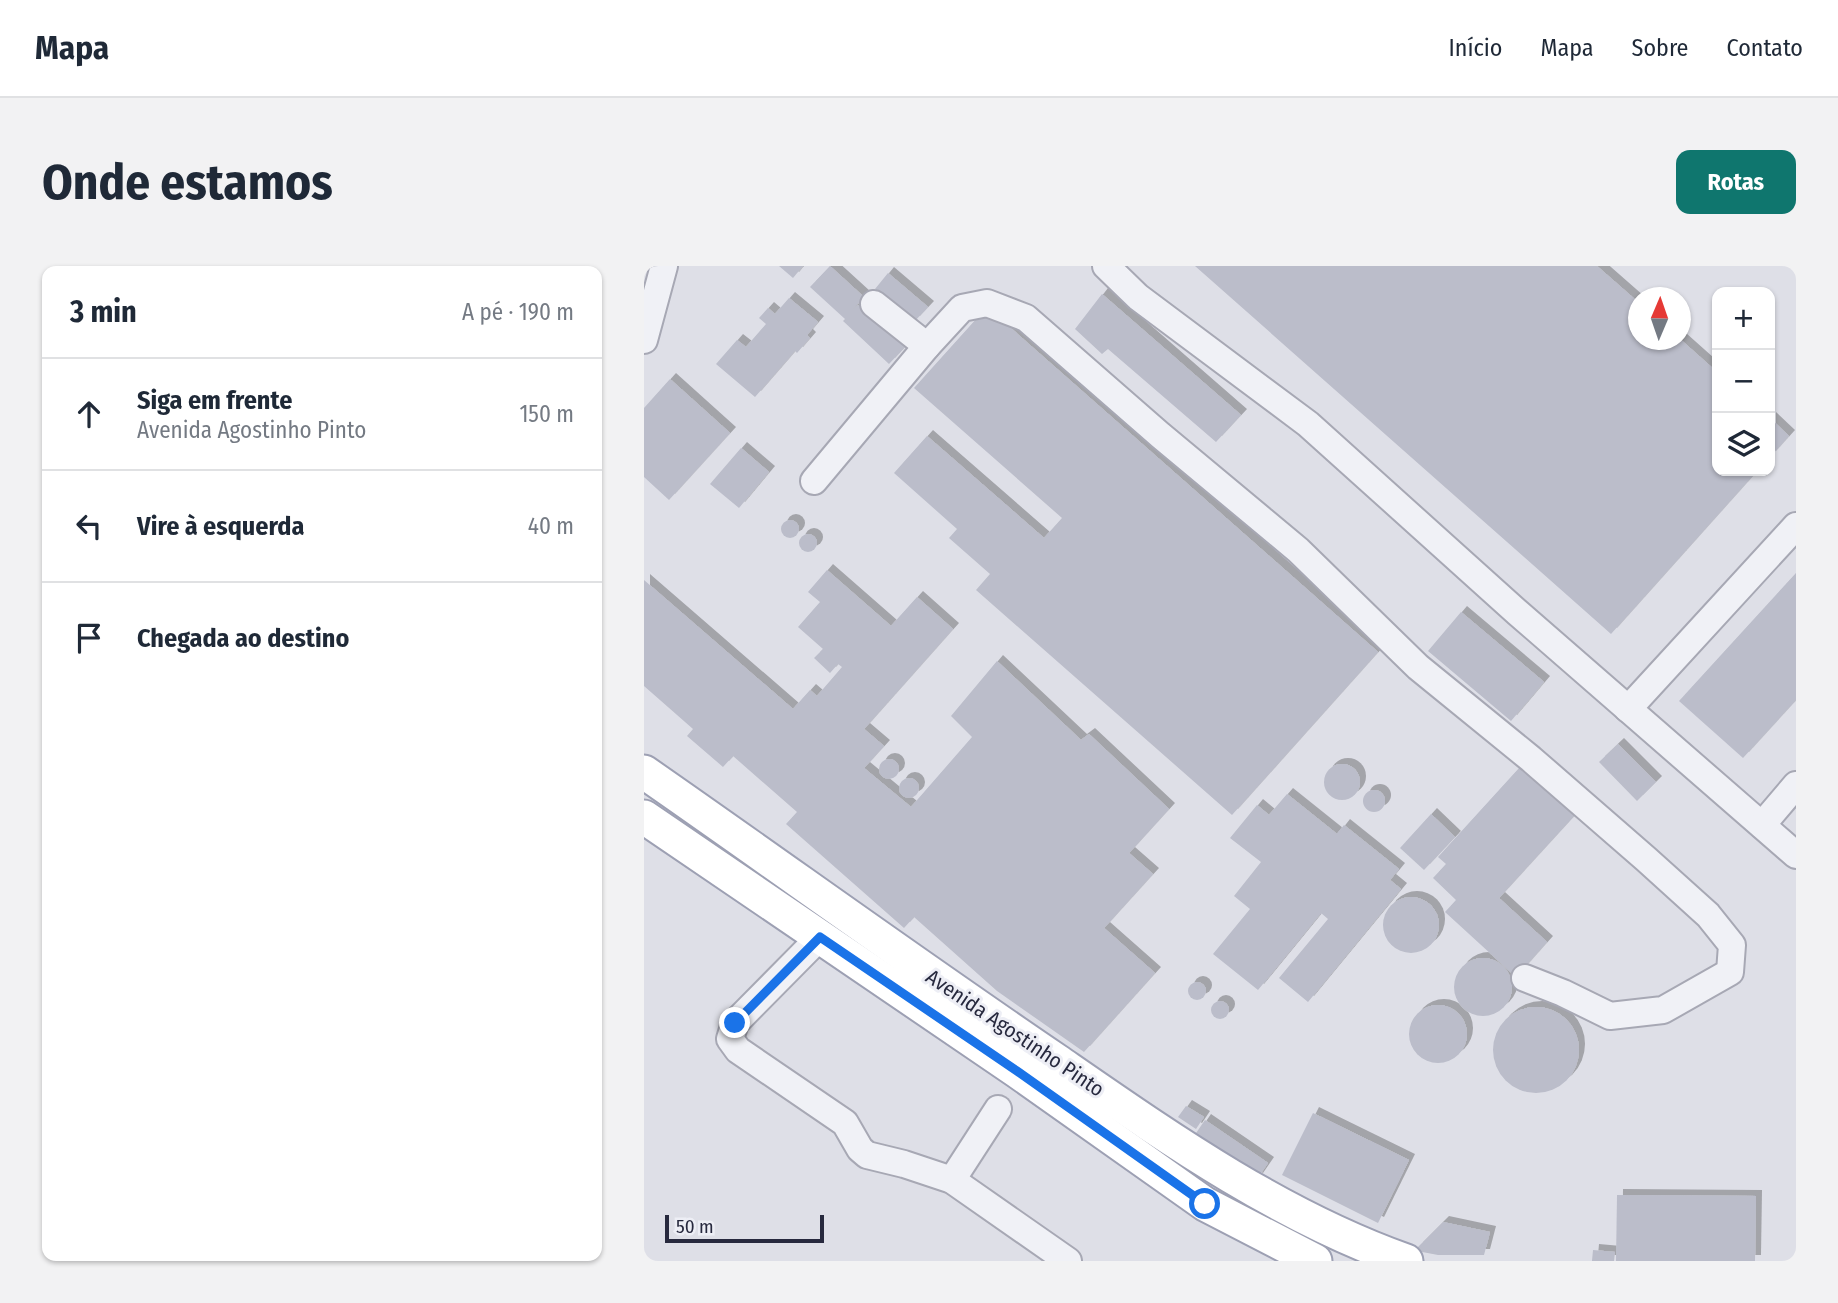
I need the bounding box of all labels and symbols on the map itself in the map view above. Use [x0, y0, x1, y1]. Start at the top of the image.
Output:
north arrow [1628, 287, 1691, 350]
street label: Avenida Agostinho Pinto [921, 964, 1109, 1102]
route end [719, 1007, 750, 1038]
route start [1189, 1188, 1220, 1219]
scale bar [665, 1212, 824, 1244]

